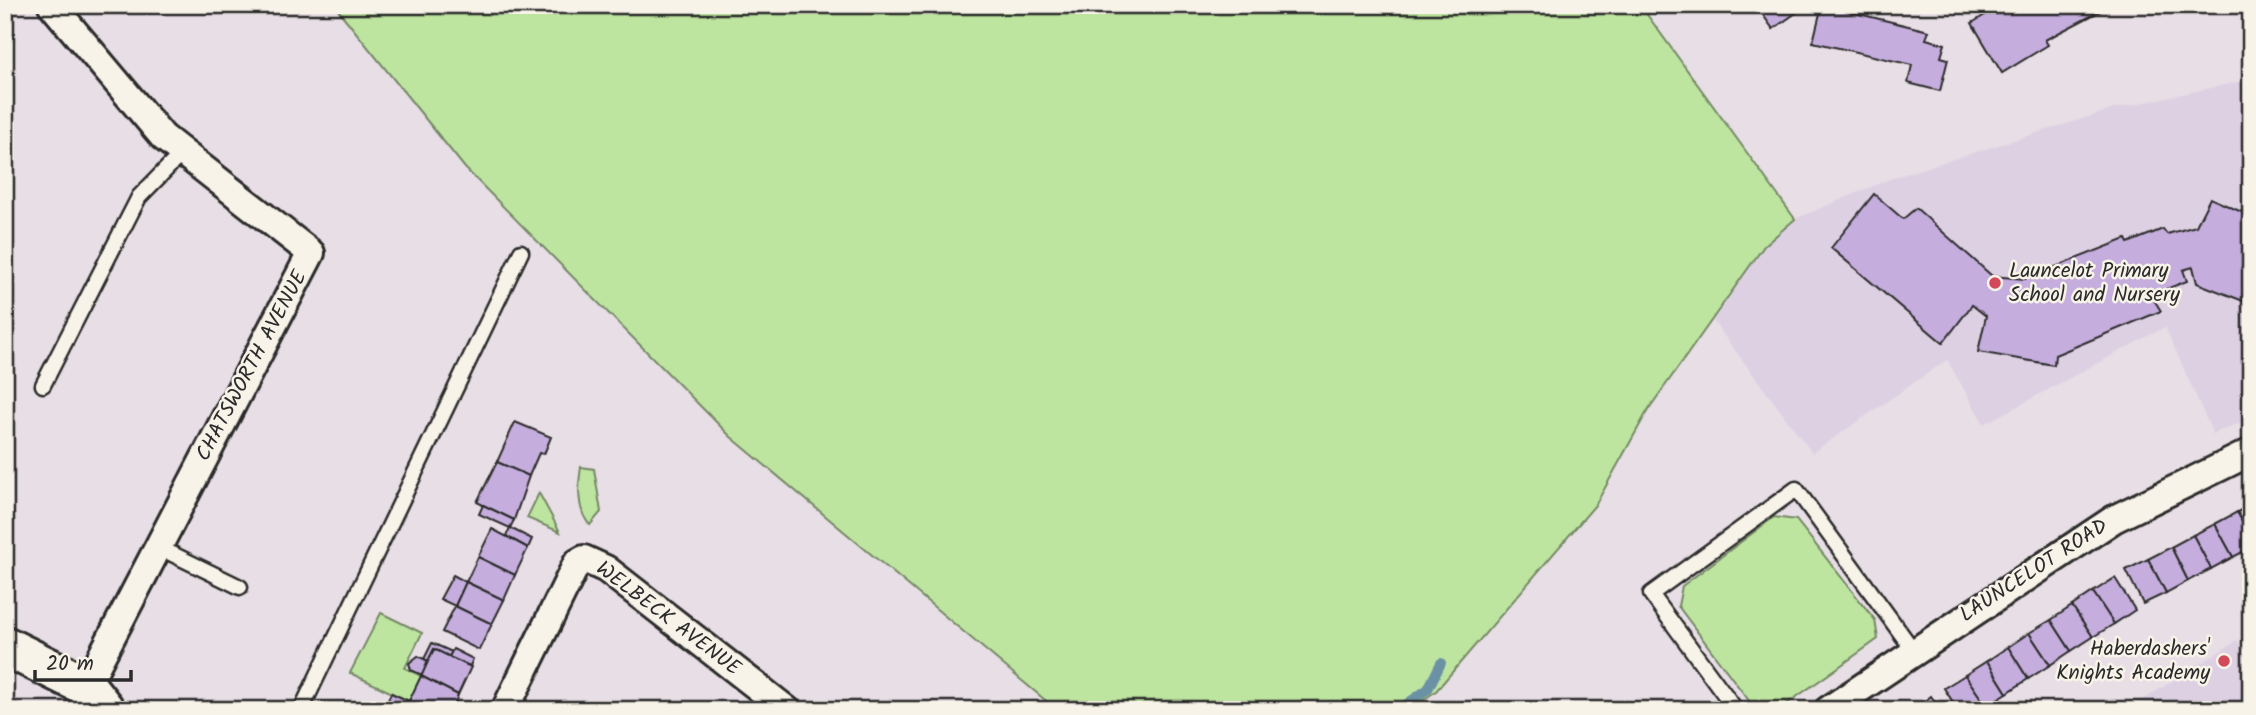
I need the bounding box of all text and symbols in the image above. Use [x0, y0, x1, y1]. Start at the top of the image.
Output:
place label: Launcelot Primary School and Nursery [2009, 255, 2180, 312]
street label: CHATSWORTH AVENUE [188, 264, 317, 468]
marker: Launcelot Primary School and Nursery [1987, 275, 2003, 291]
street label: LAUNCELOT ROAD [1953, 511, 2115, 631]
street label: WELBECK AVENUE [588, 553, 748, 685]
place label: Haberdashers' Knights Academy [2056, 633, 2211, 690]
scale bar [35, 638, 131, 682]
text: 20 m [46, 648, 94, 681]
marker: Haberdashers' Knights Academy [2216, 653, 2232, 669]

